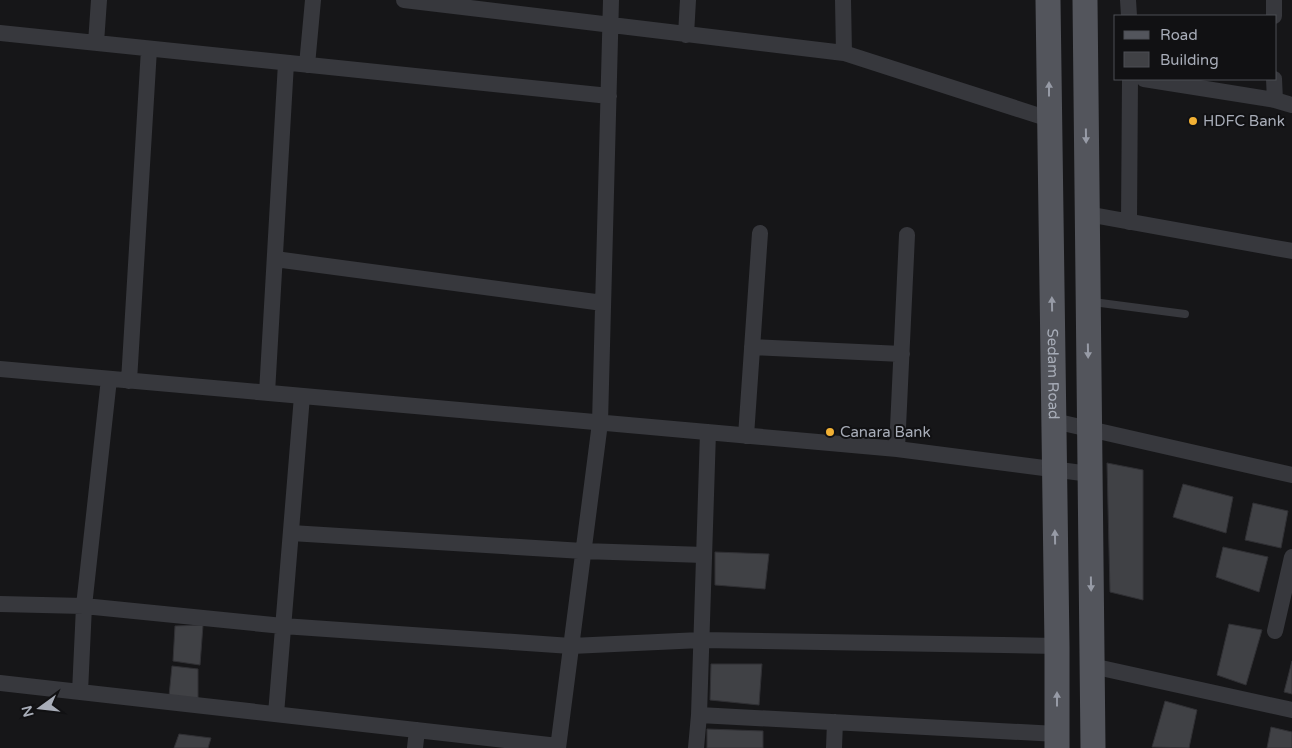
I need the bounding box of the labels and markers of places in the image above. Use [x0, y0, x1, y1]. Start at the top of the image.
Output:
place label: HDFC Bank [1203, 112, 1285, 130]
marker: HDFC Bank [1187, 115, 1199, 127]
place label: Canara Bank [840, 423, 931, 441]
marker: Canara Bank [824, 426, 836, 438]

